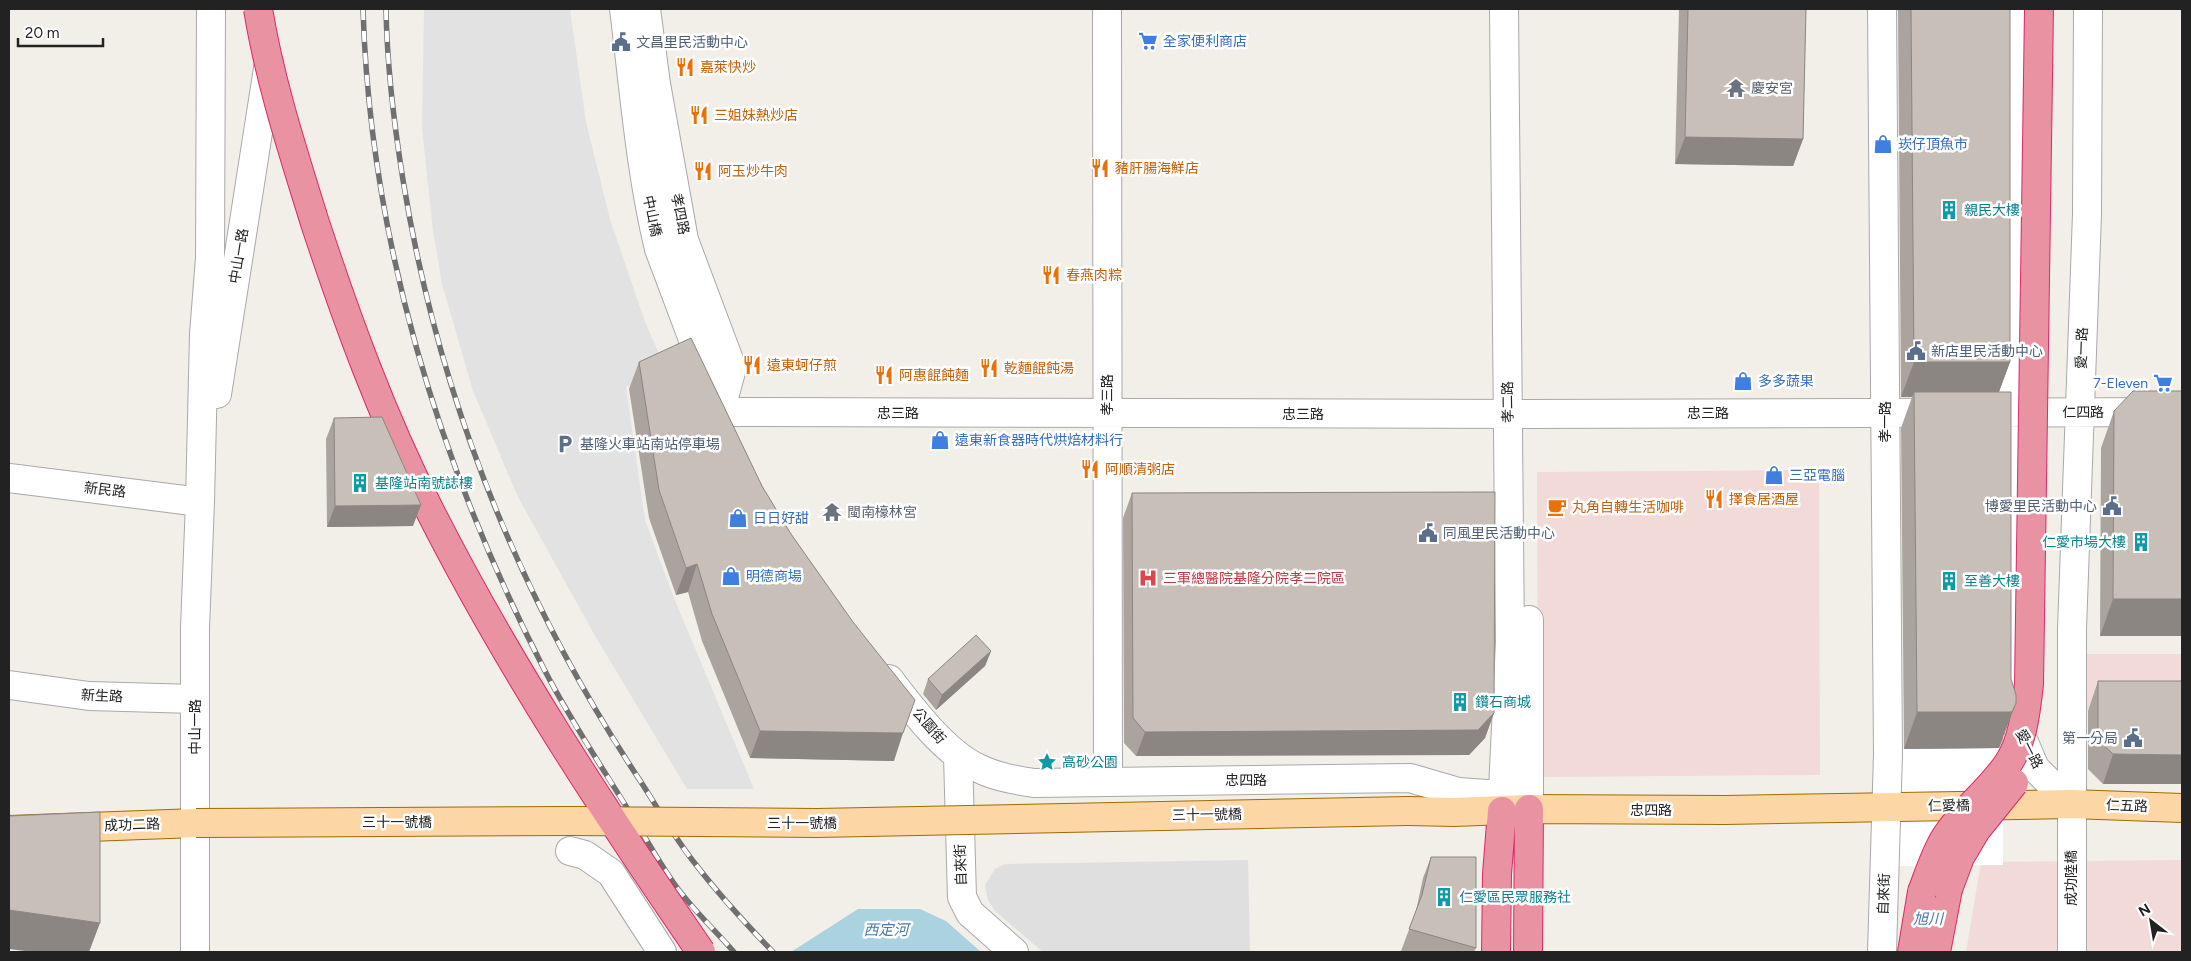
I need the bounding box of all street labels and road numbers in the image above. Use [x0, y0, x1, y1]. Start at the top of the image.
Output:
street label: 孝四路 [668, 192, 692, 236]
street label: 中山橋 [639, 194, 665, 238]
street label: 中山一路 [226, 227, 252, 285]
street label: 愛一路 [2073, 327, 2091, 369]
street label: 孝三路 [1099, 374, 1116, 416]
street label: 孝二路 [1499, 381, 1517, 423]
street label: 孝一路 [1877, 401, 1894, 443]
street label: 仁四路 [2062, 404, 2104, 421]
street label: 忠三路 [877, 405, 919, 422]
street label: 忠三路 [1687, 405, 1729, 422]
street label: 忠三路 [1282, 406, 1324, 423]
street label: 新民路 [83, 479, 127, 501]
street label: 新生路 [81, 686, 123, 706]
street label: 中山一路 [187, 699, 204, 755]
street label: 公園街 [909, 705, 949, 747]
street label: 愛一路 [2012, 726, 2046, 772]
street label: 忠四路 [1225, 772, 1267, 789]
street label: 仁愛橋 [1928, 797, 1970, 815]
street label: 仁五路 [2106, 797, 2148, 815]
street label: 忠四路 [1630, 802, 1672, 819]
street label: 三十一號橋 [1172, 806, 1242, 824]
street label: 三十一號橋 [362, 814, 432, 831]
street label: 三十一號橋 [767, 815, 837, 832]
street label: 成功二路 [104, 816, 160, 834]
street label: 自來街 [952, 844, 970, 886]
street label: 成功陸橋 [2063, 850, 2080, 906]
street label: 自來街 [1875, 873, 1893, 915]

